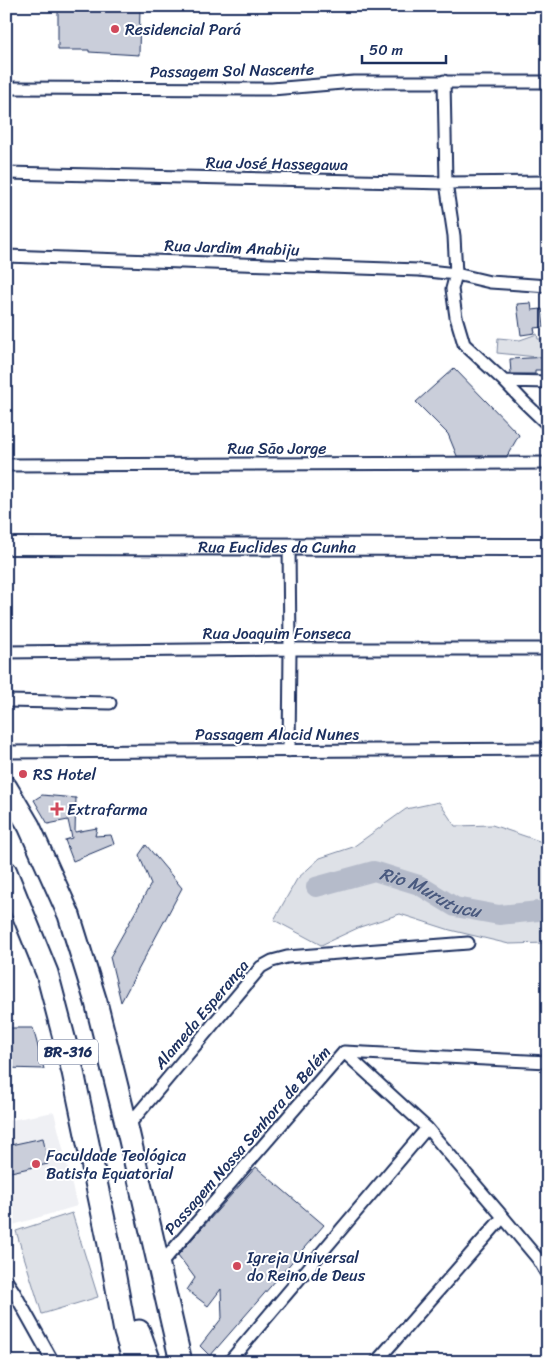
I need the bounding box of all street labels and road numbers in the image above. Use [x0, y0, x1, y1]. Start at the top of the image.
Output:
street label: Passagem Sol Nascente [150, 55, 314, 86]
street label: Rua José Hassegawa [206, 148, 348, 179]
street label: Rua Jardim Anabiju [164, 231, 300, 264]
street label: Rua São Jorge [227, 434, 327, 463]
street label: Rua Euclides da Cunha [198, 532, 357, 562]
street label: Rua Joaquim Fonseca [203, 619, 351, 648]
street label: Passagem Alacid Nunes [195, 720, 359, 749]
street label: Alameda Esperança [146, 953, 256, 1077]
street label: Passagem Nossa Senhora de Belém [157, 1039, 338, 1242]
road number: BR-316 [38, 1040, 98, 1064]

